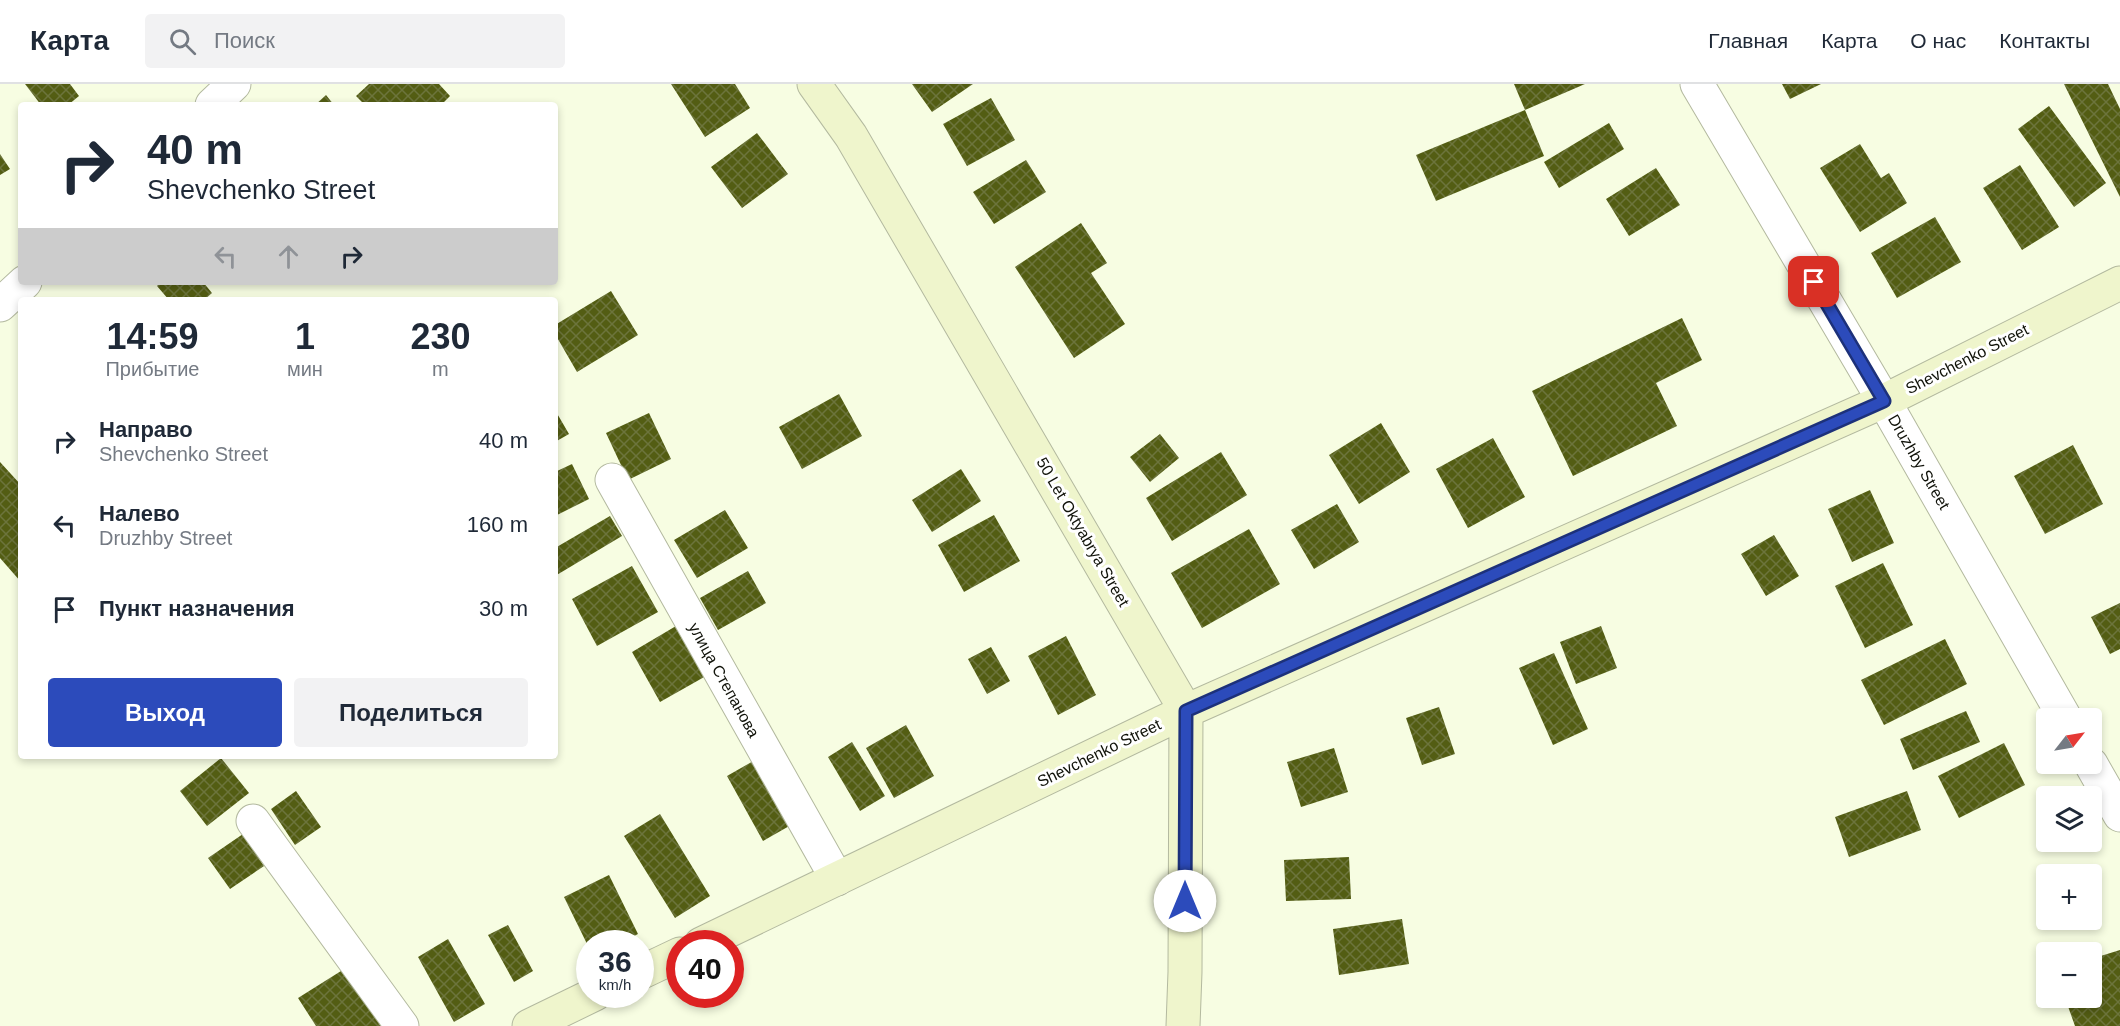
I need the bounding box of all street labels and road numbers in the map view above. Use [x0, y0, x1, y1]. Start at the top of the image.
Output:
street label: Shevchenko Street [1903, 320, 2032, 397]
street label: Druzhby Street [1885, 412, 1953, 513]
street label: 50 Let Oktyabrya Street [1033, 455, 1133, 610]
street label: улица Степанова [685, 620, 763, 740]
street label: Shevchenko Street [1035, 715, 1164, 790]

